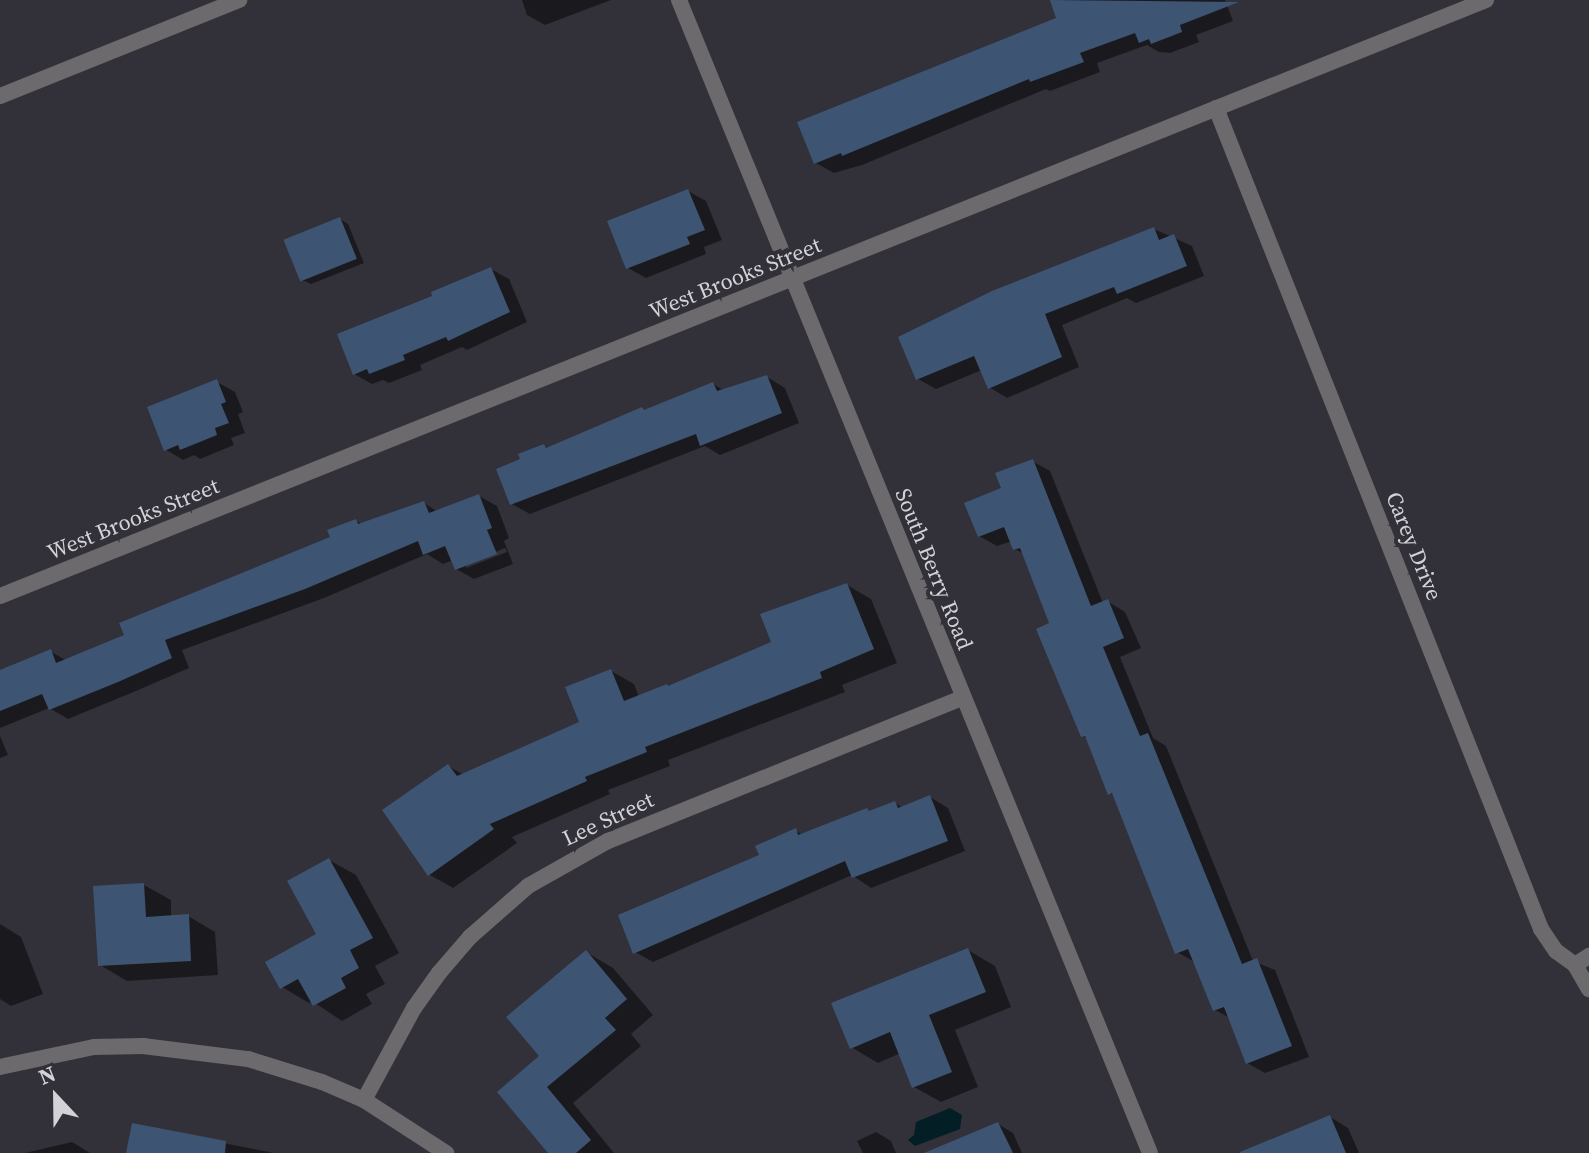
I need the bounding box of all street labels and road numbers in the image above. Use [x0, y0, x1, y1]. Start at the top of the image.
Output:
street label: West Brooks Street [645, 232, 825, 324]
street label: West Brooks Street [43, 473, 223, 565]
street label: South Berry Road [890, 485, 978, 653]
street label: Carey Drive [1380, 488, 1448, 604]
street label: Lee Street [558, 786, 658, 852]

